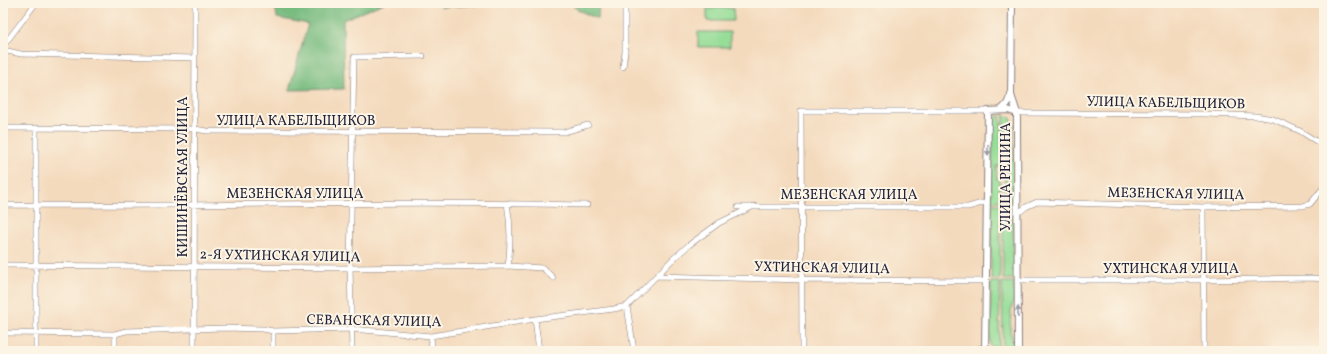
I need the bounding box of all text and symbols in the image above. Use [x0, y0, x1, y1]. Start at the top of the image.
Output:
street label: УЛИЦА КАБЕЛЬЩИКОВ [1086, 93, 1246, 114]
street label: КИШИНЁВСКАЯ УЛИЦА [174, 96, 193, 258]
street label: УЛИЦА КАБЕЛЬЩИКОВ [217, 112, 375, 131]
street label: УЛИЦА РЕПИНА [997, 122, 1016, 232]
one-way arrow [985, 144, 991, 157]
street label: МЕЗЕНСКАЯ УЛИЦА [1107, 184, 1245, 205]
street label: МЕЗЕНСКАЯ УЛИЦА [226, 185, 364, 204]
street label: МЕЗЕНСКАЯ УЛИЦА [780, 186, 918, 205]
street label: 2-Я УХТИНСКАЯ УЛИЦА [199, 246, 361, 267]
street label: УХТИНСКАЯ УЛИЦА [754, 258, 890, 279]
street label: УХТИНСКАЯ УЛИЦА [1103, 260, 1239, 279]
one-way arrow [1015, 305, 1021, 318]
street label: СЕВАНСКАЯ УЛИЦА [306, 311, 442, 332]

